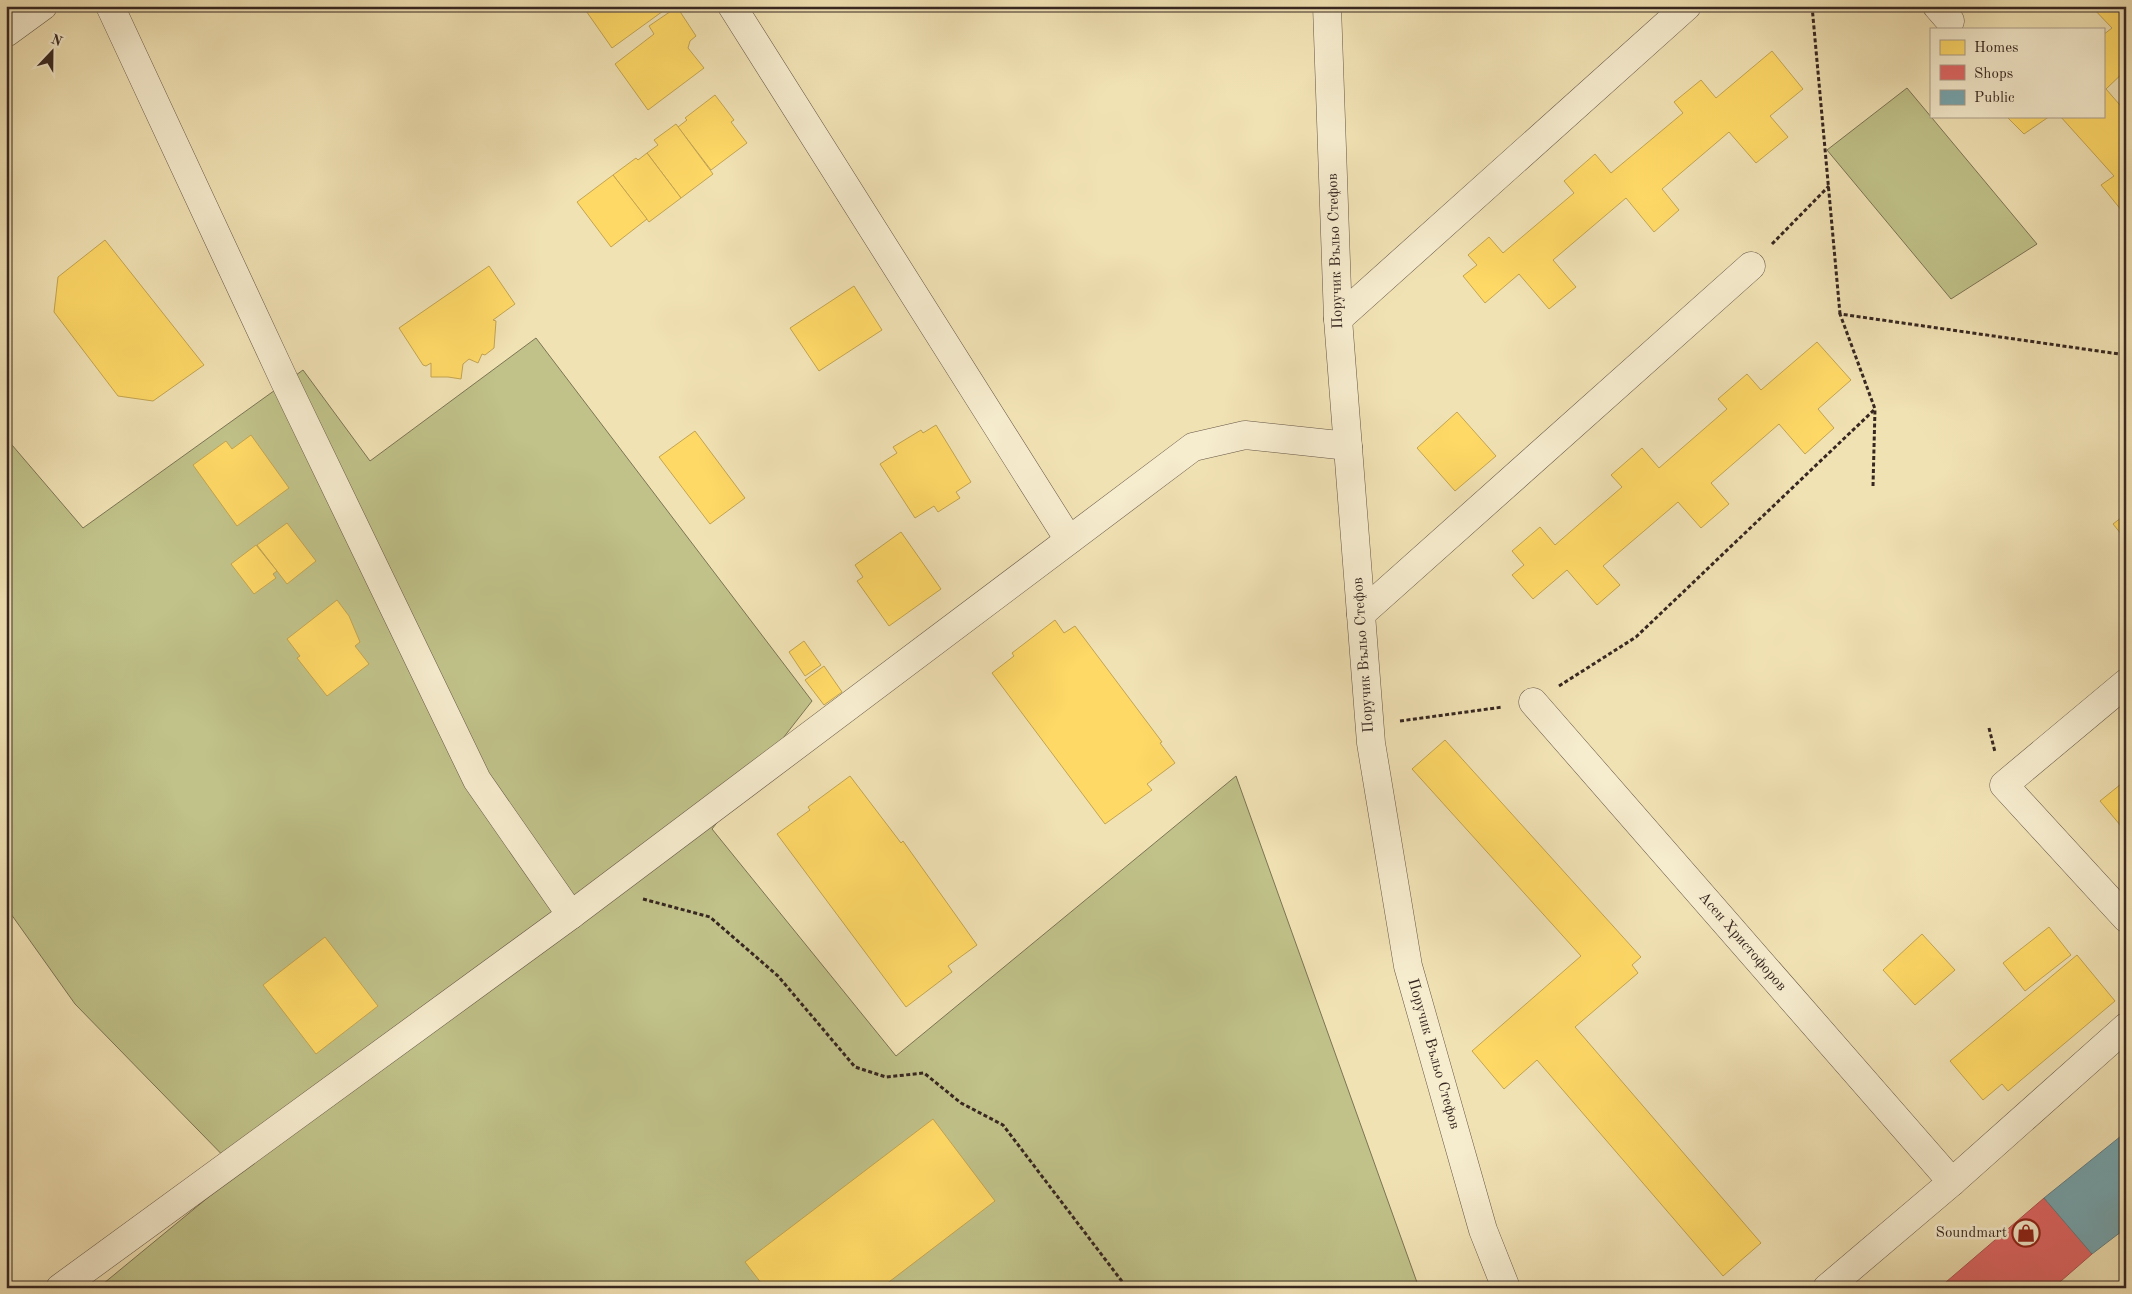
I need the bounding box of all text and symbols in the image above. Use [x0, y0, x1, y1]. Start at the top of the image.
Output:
north arrow [28, 28, 78, 78]
legend [1930, 28, 2104, 118]
text: N [49, 32, 64, 49]
text: Homes [1974, 41, 2019, 56]
text: Shops [1974, 67, 2013, 82]
text: Public [1974, 91, 2015, 106]
street label: Поручик Въльо Стефов [1326, 173, 1346, 329]
street label: Поручик Въльо Стефов [1351, 577, 1377, 733]
street label: Асен Христофоров [1695, 890, 1789, 994]
street label: Поручик Въльо Стефов [1404, 977, 1462, 1131]
shop icon: Soundmart [2011, 1218, 2041, 1248]
place label: Soundmart [1936, 1226, 2007, 1241]

